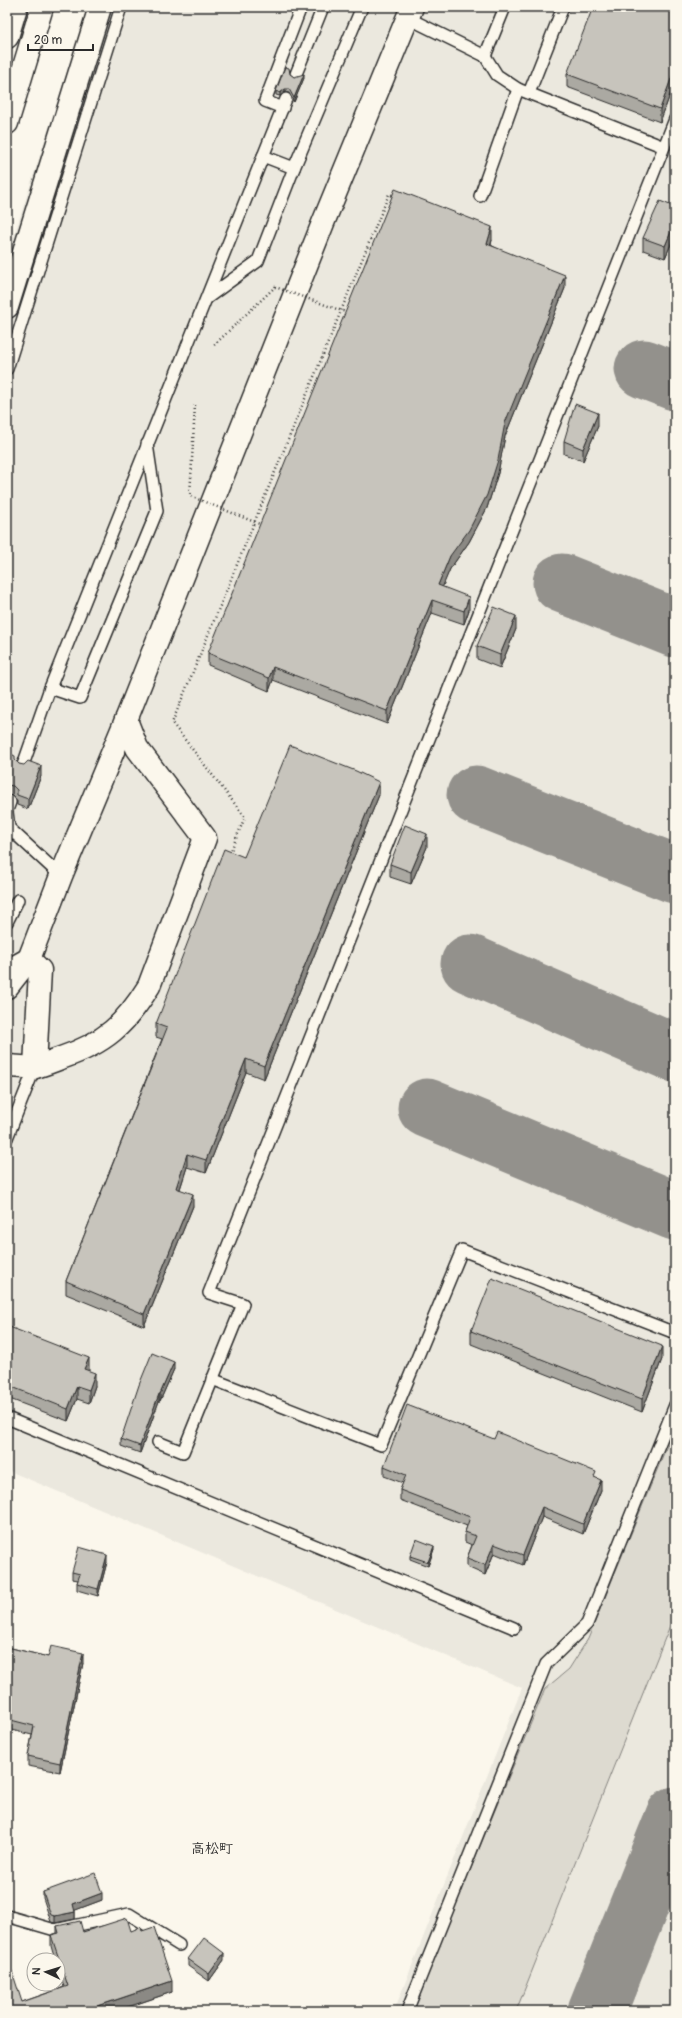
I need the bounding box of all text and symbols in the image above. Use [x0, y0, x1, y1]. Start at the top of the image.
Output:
scale bar [28, 26, 93, 52]
text: 20 m [34, 33, 63, 48]
district label: 高松町 [191, 1840, 233, 1857]
north arrow [26, 1952, 66, 1992]
text: N [30, 1967, 43, 1976]

